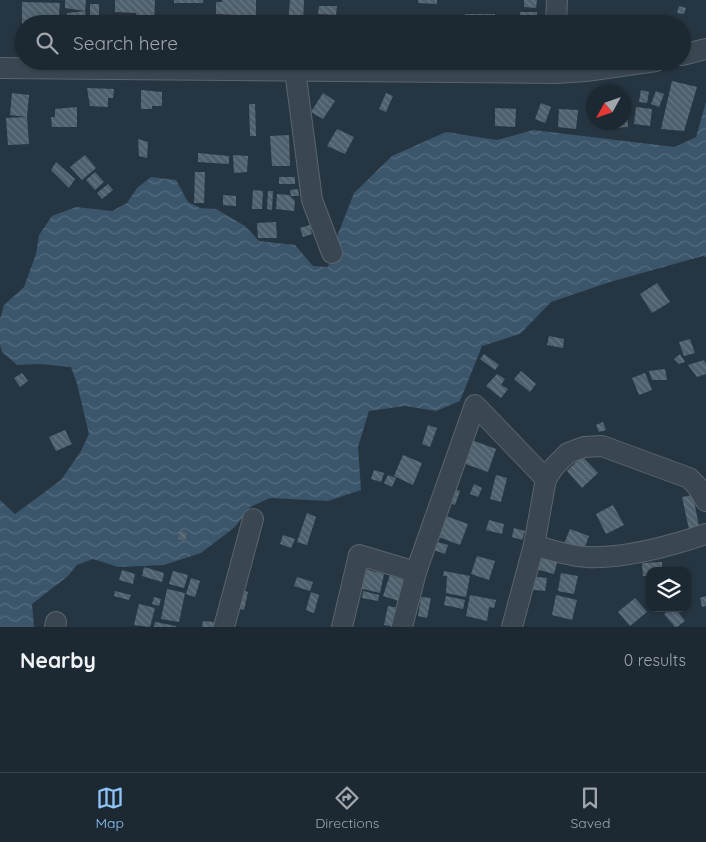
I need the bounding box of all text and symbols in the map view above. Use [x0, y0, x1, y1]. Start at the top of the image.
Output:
search box [15, 15, 691, 70]
icon: search [33, 29, 61, 57]
text: Search here [73, 31, 178, 55]
north arrow [586, 85, 631, 130]
map controls [646, 567, 691, 612]
button: layers [646, 567, 691, 612]
text: Nearby [20, 647, 96, 673]
text: 0 results [624, 650, 686, 670]
tab: Map [96, 784, 124, 832]
tab: Directions [315, 784, 379, 832]
tab: Saved [570, 784, 610, 832]

